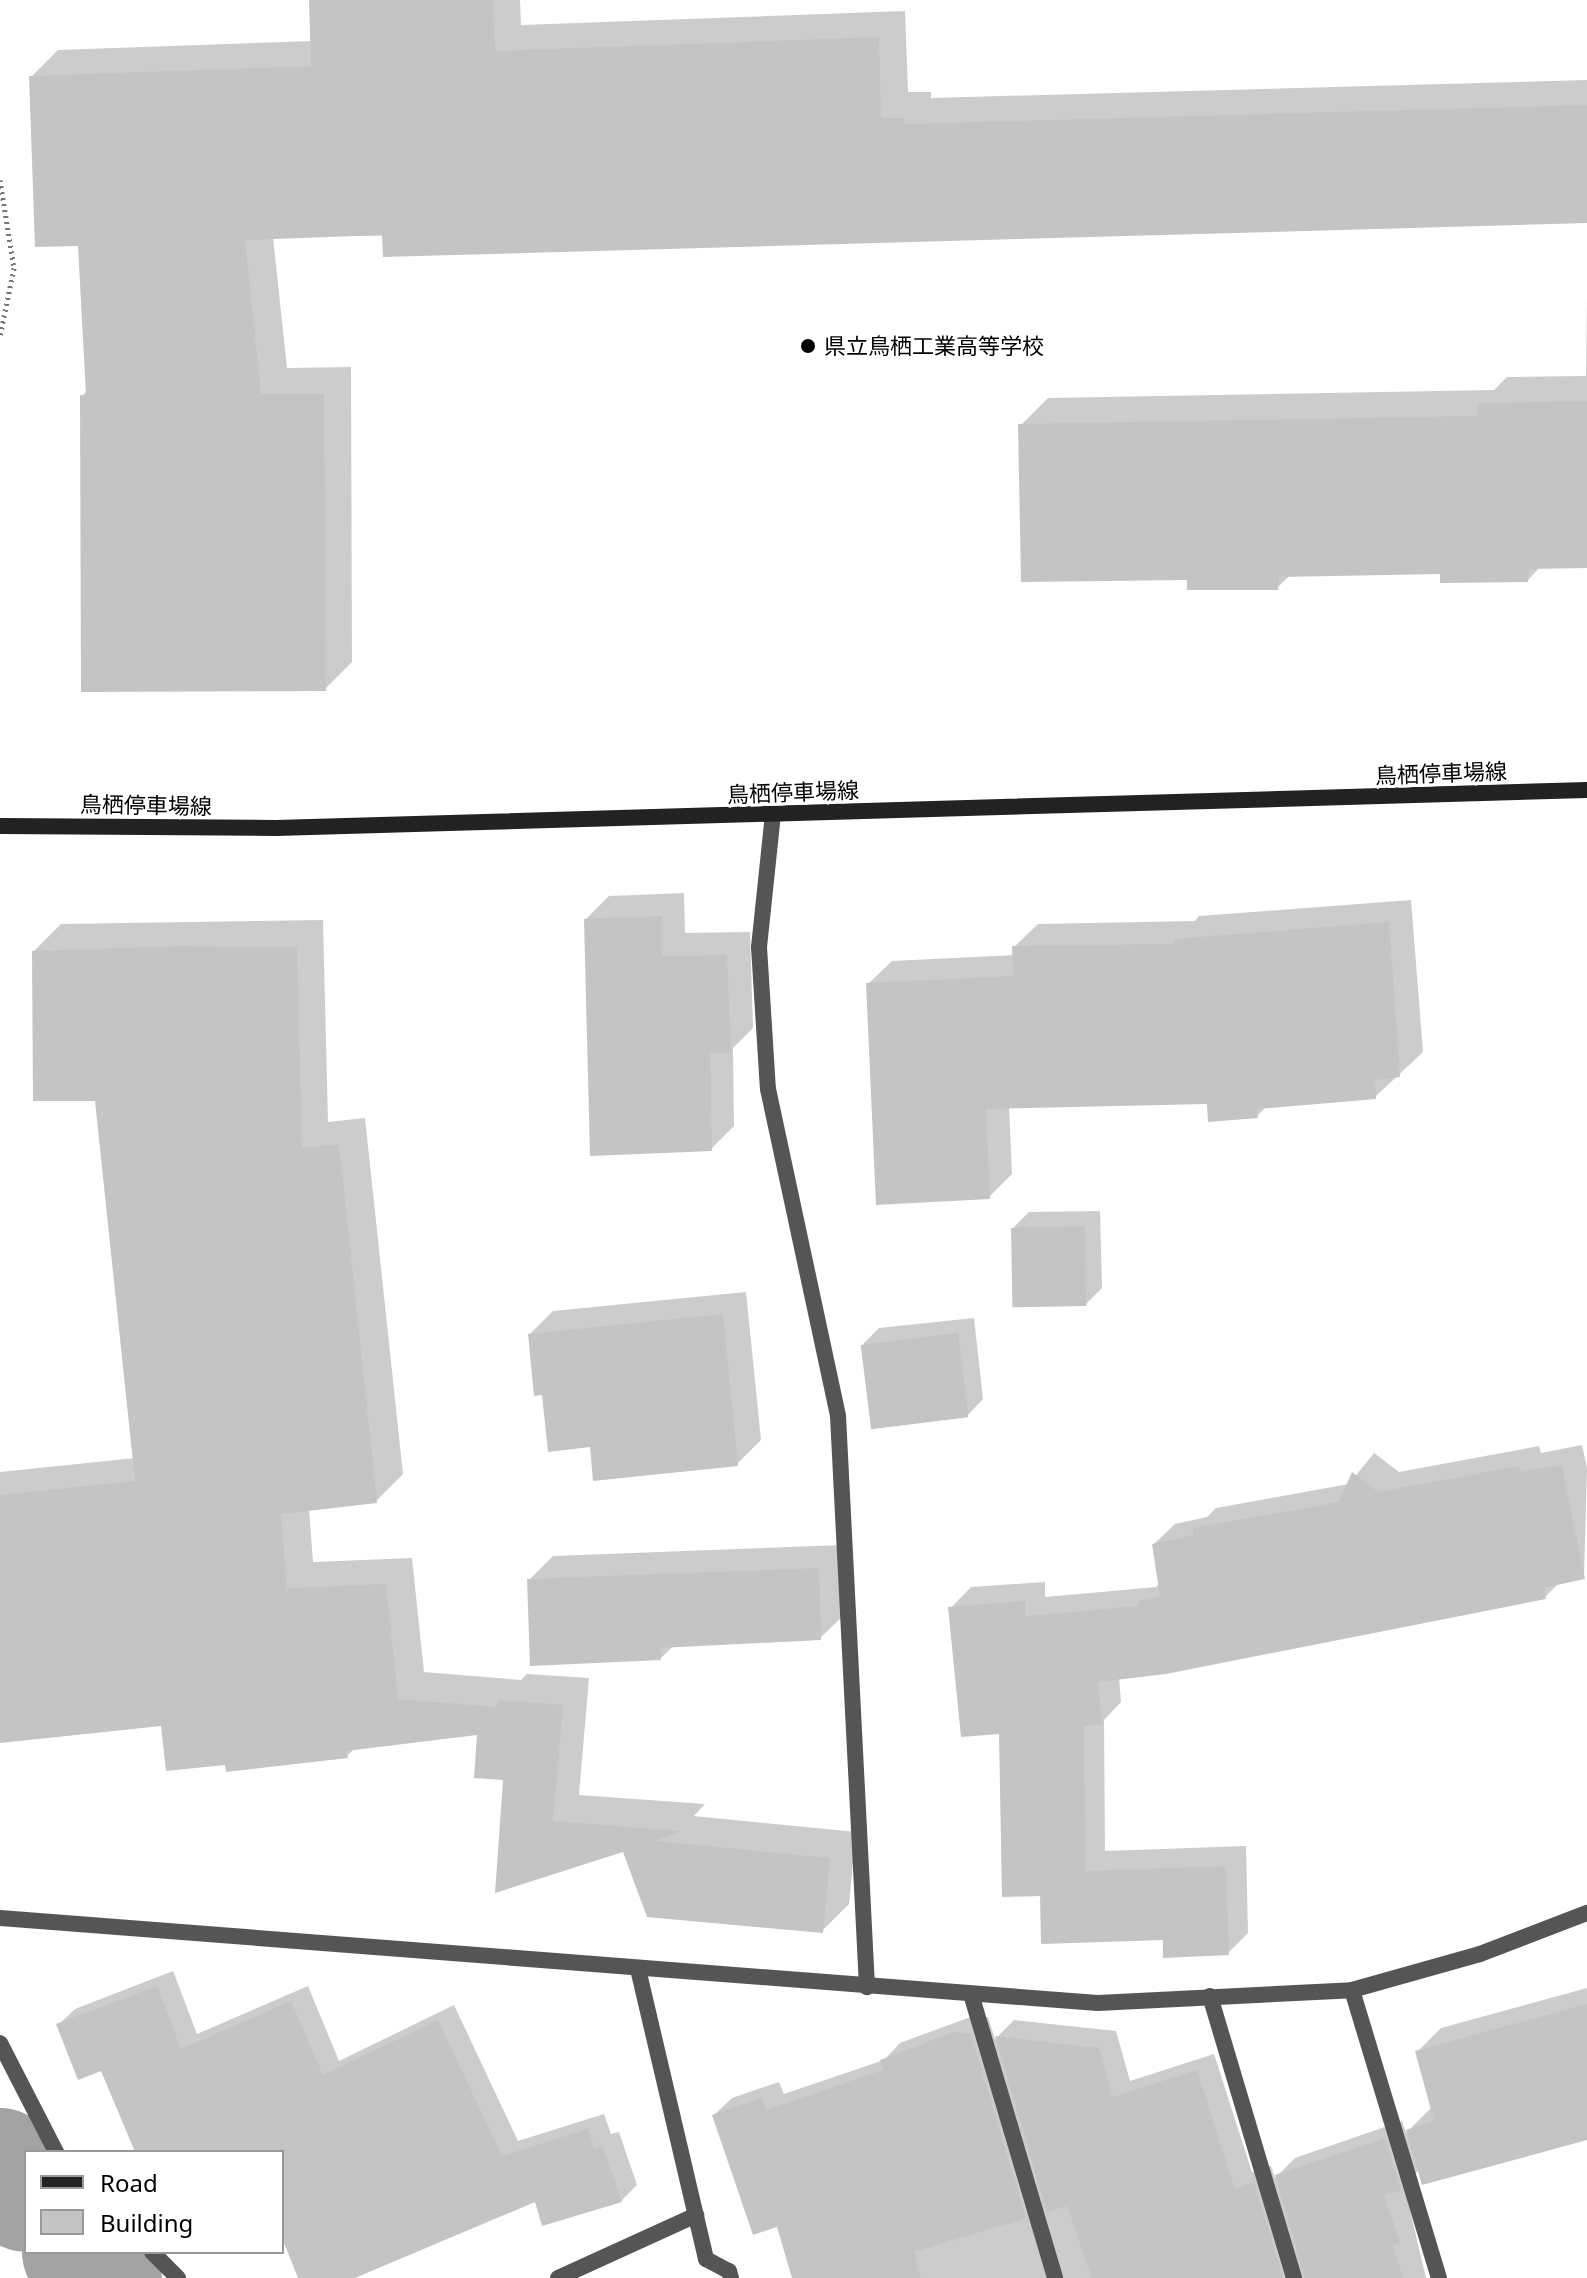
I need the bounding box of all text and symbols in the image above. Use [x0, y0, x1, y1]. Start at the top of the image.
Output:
place label: 県立鳥栖工業高等学校 [824, 333, 1044, 359]
marker: 県立鳥栖工業高等学校 [799, 337, 817, 355]
street label: 鳥栖停車場線 [1375, 758, 1507, 788]
street label: 鳥栖停車場線 [727, 777, 859, 807]
street label: 鳥栖停車場線 [80, 791, 212, 819]
legend [24, 2150, 284, 2254]
text: Road [100, 2166, 158, 2199]
text: Building [100, 2206, 193, 2239]

